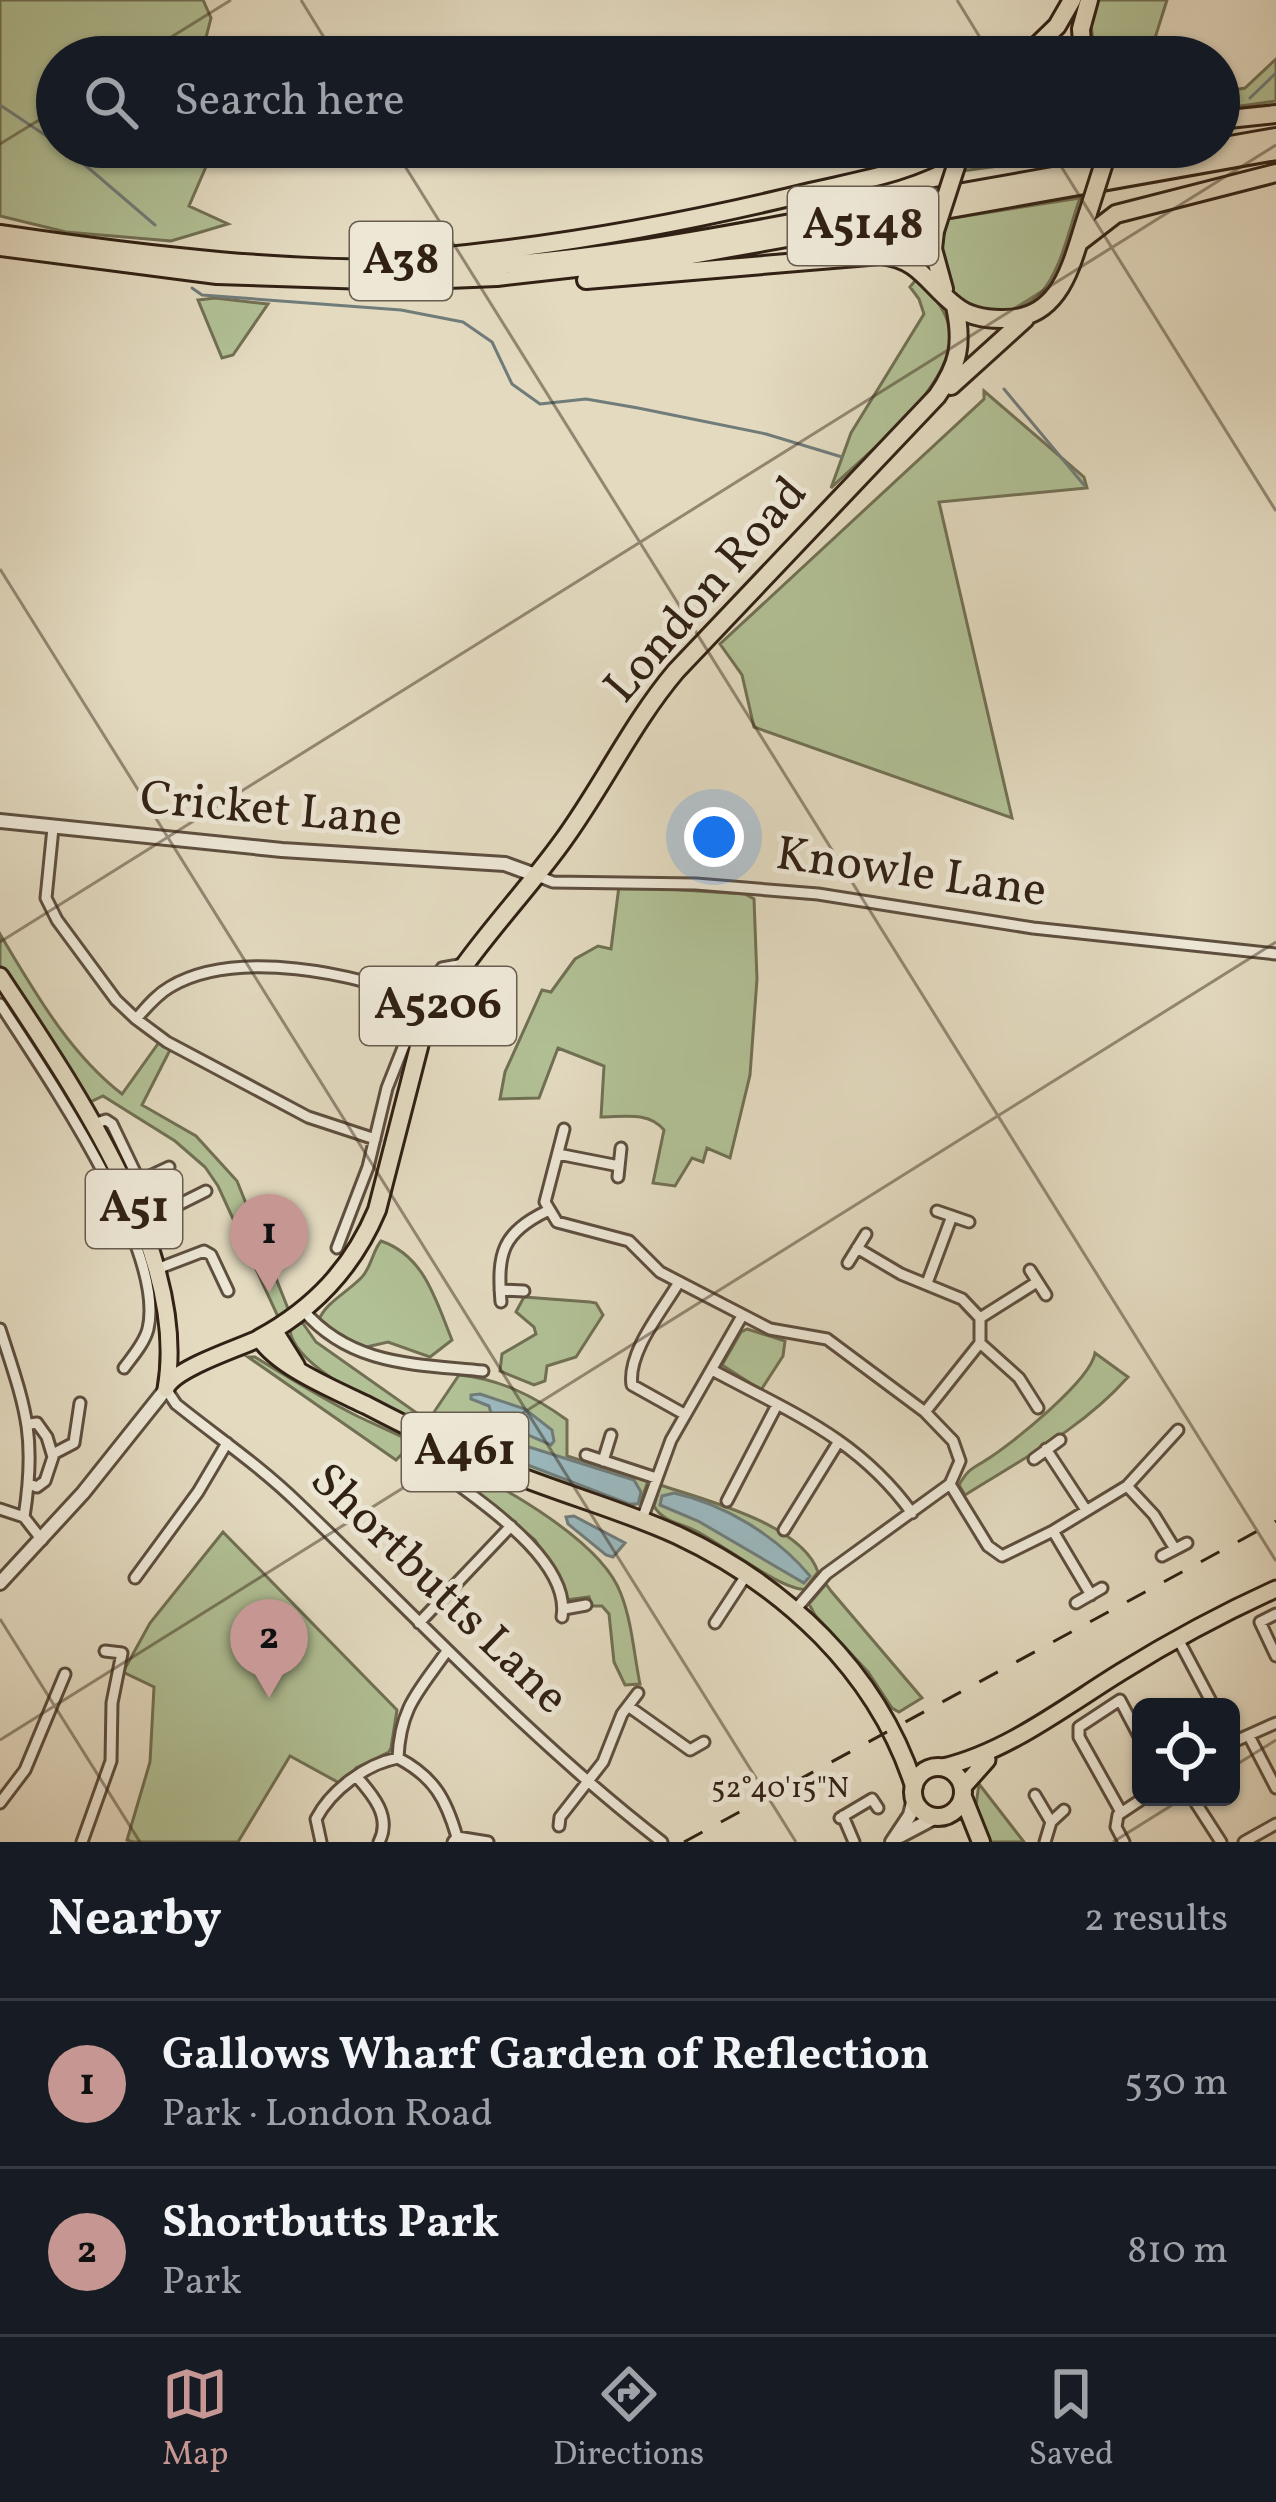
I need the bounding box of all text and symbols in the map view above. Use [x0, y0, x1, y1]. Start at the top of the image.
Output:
search box [36, 36, 1240, 168]
icon: search [78, 69, 144, 135]
text: Search here [174, 71, 405, 134]
road number: A5148 [788, 187, 938, 265]
road number: A38 [350, 222, 452, 300]
street label: London Road [590, 463, 824, 719]
street label: Cricket Lane [137, 766, 405, 856]
your location [684, 807, 744, 867]
street label: Knowle Lane [772, 822, 1050, 926]
road number: A5206 [360, 967, 516, 1045]
road number: A51 [86, 1170, 182, 1248]
pin: 1 [230, 1194, 308, 1293]
road number: A461 [402, 1413, 528, 1491]
street label: Shortbutts Lane [294, 1449, 582, 1731]
pin: 2 [230, 1599, 308, 1698]
map controls [1132, 1698, 1240, 1806]
button: locate [1132, 1698, 1240, 1806]
text: 52°40'15"N [711, 1768, 849, 1810]
text: Nearby [48, 1885, 222, 1956]
text: 2 results [1084, 1893, 1228, 1947]
text: Gallows Wharf Garden of Reflection [162, 2025, 930, 2088]
text: 1 [79, 2057, 95, 2111]
text: 530 m [1124, 2057, 1228, 2111]
text: Park · London Road [162, 2088, 493, 2142]
text: Shortbutts Park [162, 2193, 499, 2256]
text: 2 [77, 2225, 97, 2279]
text: 810 m [1127, 2225, 1228, 2279]
text: Park [162, 2256, 242, 2310]
tab: Map [162, 2361, 228, 2479]
tab: Directions [553, 2361, 704, 2479]
tab: Saved [1029, 2361, 1114, 2479]

